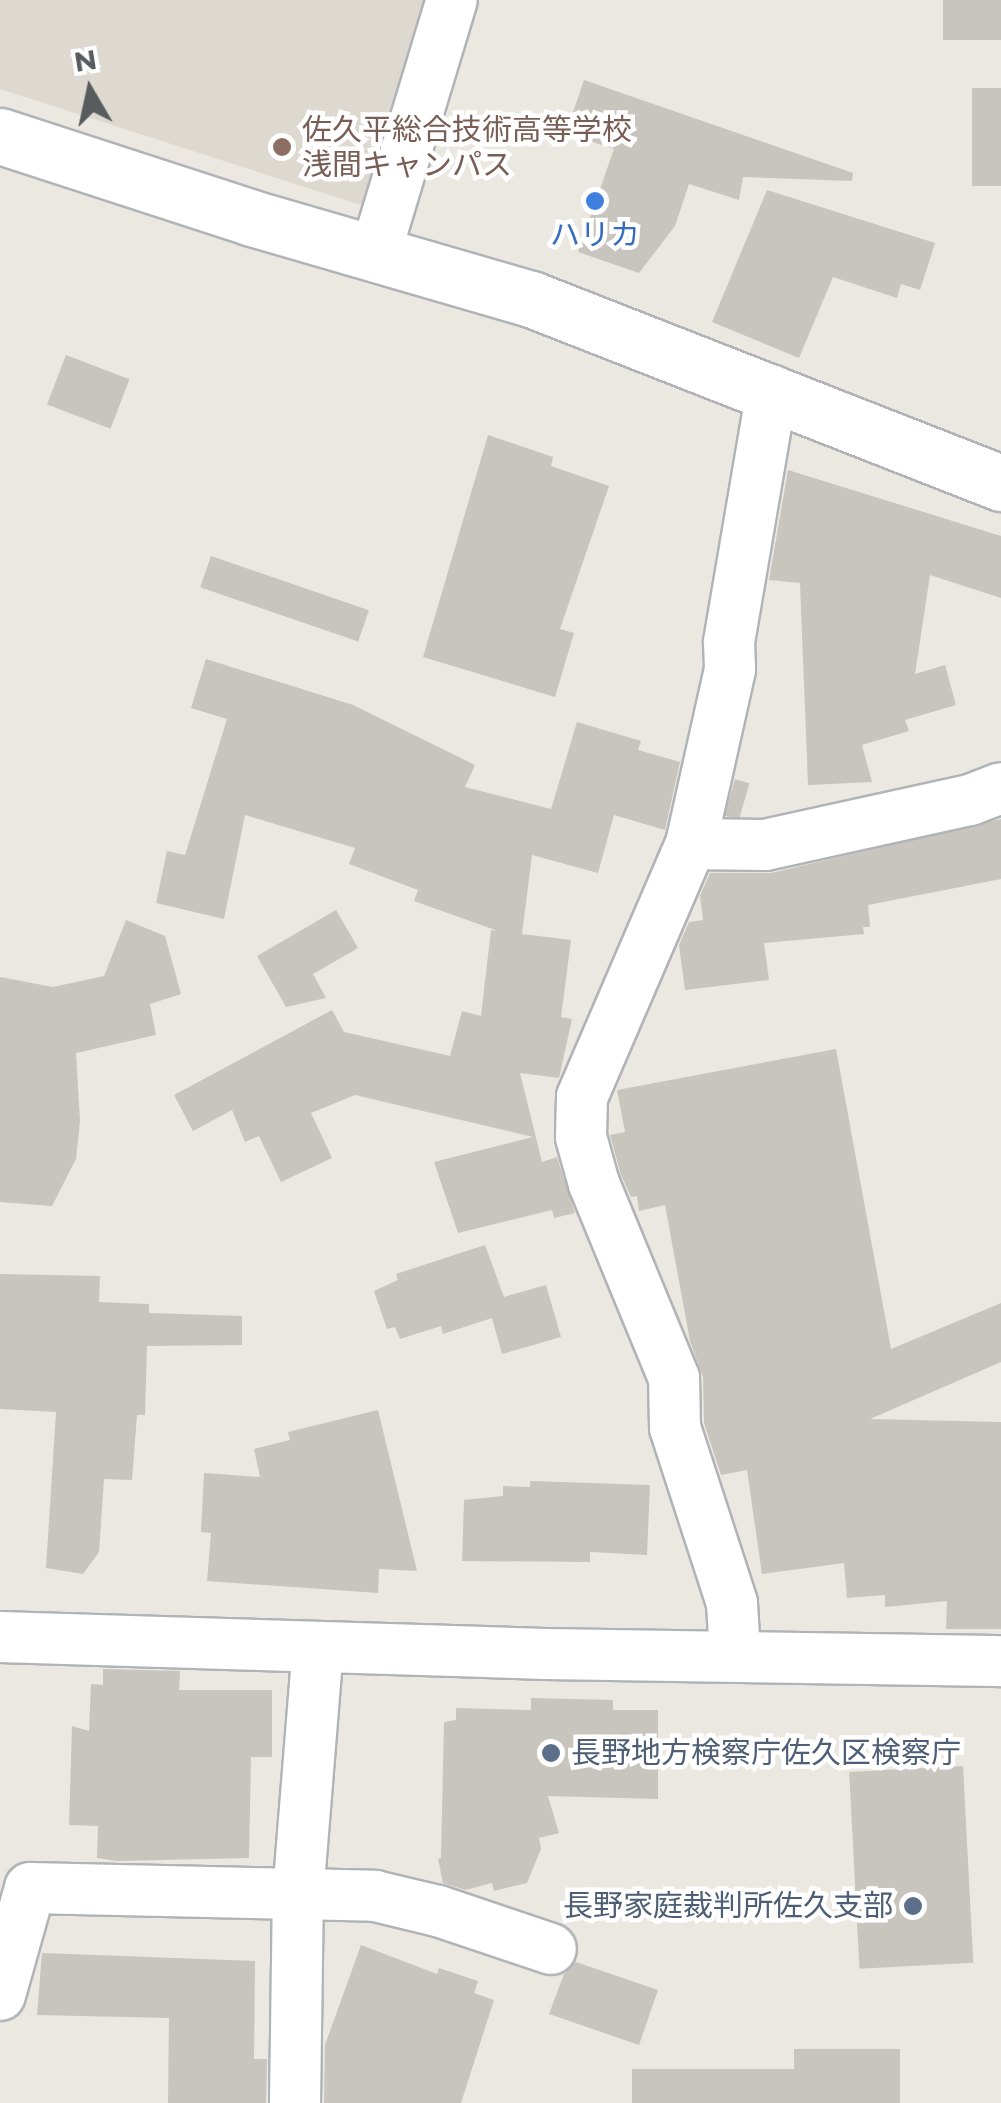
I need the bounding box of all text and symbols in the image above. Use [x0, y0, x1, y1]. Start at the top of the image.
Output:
north arrow [40, 40, 140, 140]
text: N [71, 42, 99, 79]
place label: 佐久平総合技術高等学校 浅間キャンパス [302, 112, 632, 182]
marker: 佐久平総合技術高等学校 浅間キャンパス [271, 136, 293, 158]
marker: ハリカ [584, 190, 606, 212]
place label: ハリカ [550, 217, 640, 253]
place label: 長野地方検察庁佐久区検察庁 [571, 1735, 961, 1771]
marker: 長野地方検察庁佐久区検察庁 [540, 1742, 562, 1764]
place label: 長野家庭裁判所佐久支部 [563, 1888, 893, 1924]
marker: 長野家庭裁判所佐久支部 [902, 1895, 924, 1917]

